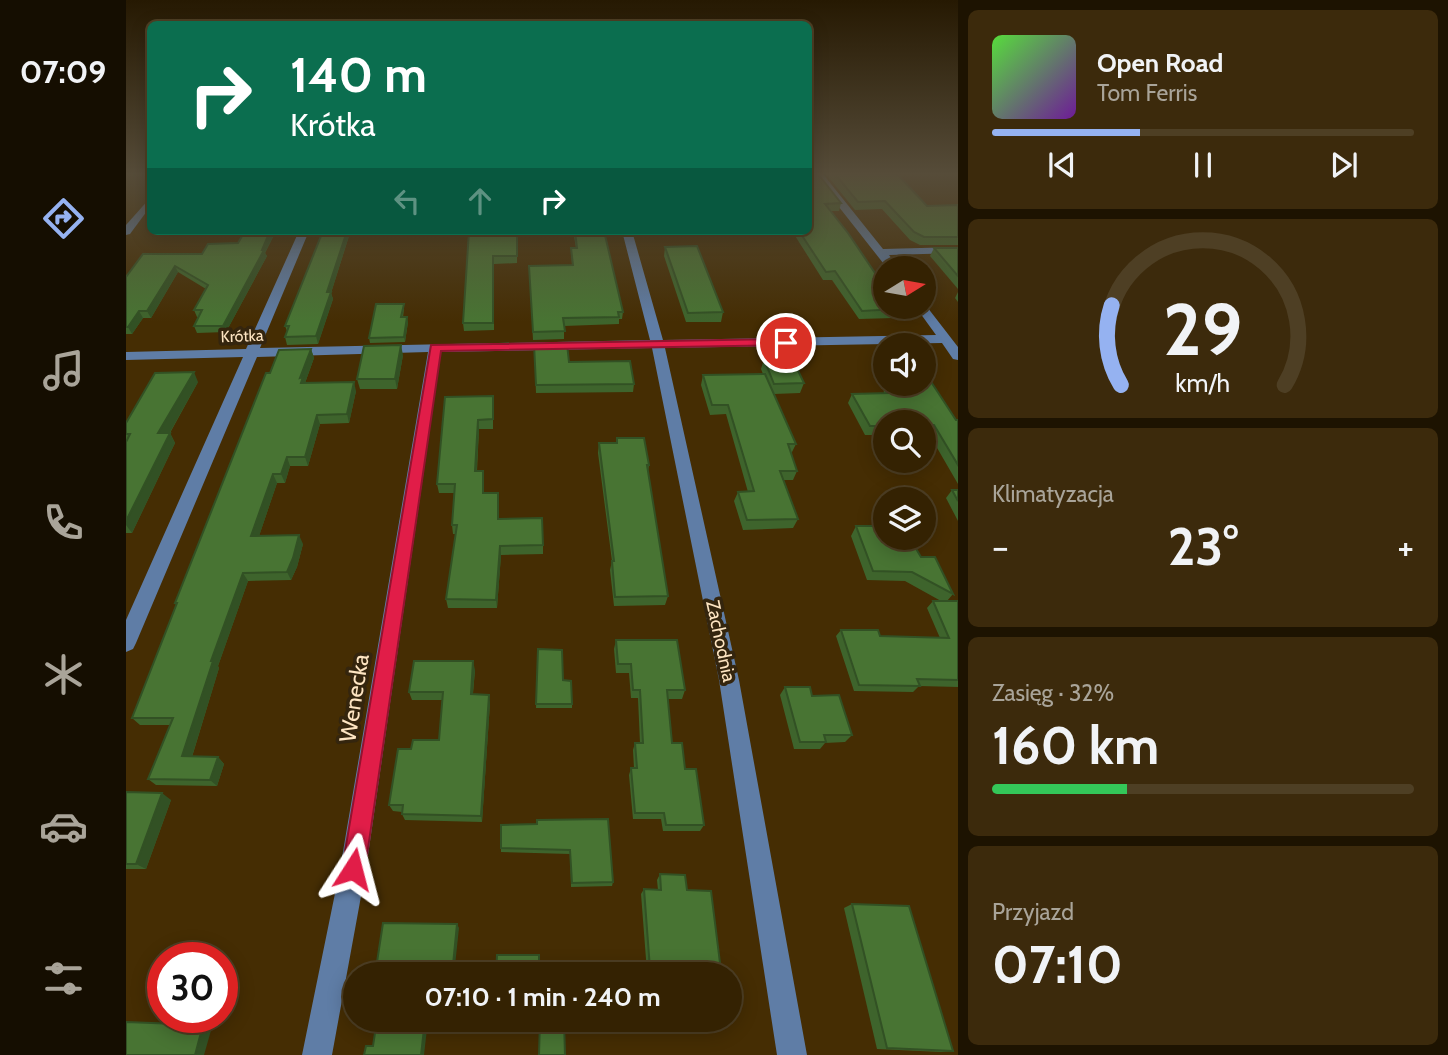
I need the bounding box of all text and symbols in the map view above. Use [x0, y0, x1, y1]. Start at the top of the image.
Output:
text: 140 m [290, 45, 427, 104]
text: Open Road [1097, 47, 1223, 79]
icon: right [175, 49, 266, 140]
text: 07:09 [20, 52, 106, 91]
text: Tom Ferris [1097, 79, 1197, 107]
text: Krótka [290, 105, 376, 144]
icon: previous [1043, 146, 1081, 184]
icon: pause [1184, 146, 1222, 184]
icon: next [1325, 146, 1363, 184]
icon: left [388, 182, 426, 220]
icon: ahead [461, 182, 499, 220]
icon: right [534, 182, 572, 220]
icon: directions [39, 194, 88, 243]
north arrow [873, 256, 936, 318]
map controls [873, 256, 936, 550]
text: 29 [1163, 285, 1243, 373]
pin [756, 313, 816, 373]
icon: arrive [767, 324, 805, 362]
street label: Krótka [220, 326, 264, 346]
button: sound [873, 333, 936, 396]
icon: music [39, 346, 88, 395]
text: km/h [1176, 367, 1230, 397]
button: search [873, 410, 936, 473]
text: Klimatyzacja [992, 480, 1114, 508]
button: layers [873, 487, 936, 550]
icon: phone [39, 498, 88, 547]
text: 23° [1168, 515, 1238, 578]
text: − [992, 523, 1009, 570]
text: + [1397, 523, 1414, 570]
street label: Zachodnia [701, 598, 741, 684]
icon: climate [39, 650, 88, 699]
street label: Wenecka [333, 652, 375, 744]
text: Zasięg · 32% [992, 679, 1114, 707]
text: 160 km [992, 714, 1159, 777]
icon: car [39, 802, 88, 851]
position arrow [316, 832, 390, 906]
text: Przyjazd [992, 898, 1074, 926]
text: 07:10 [992, 933, 1123, 996]
speed limit sign: 30 [147, 942, 238, 1033]
icon: filters [39, 954, 88, 1003]
text: 07:10 · 1 min · 240 m [424, 981, 661, 1013]

